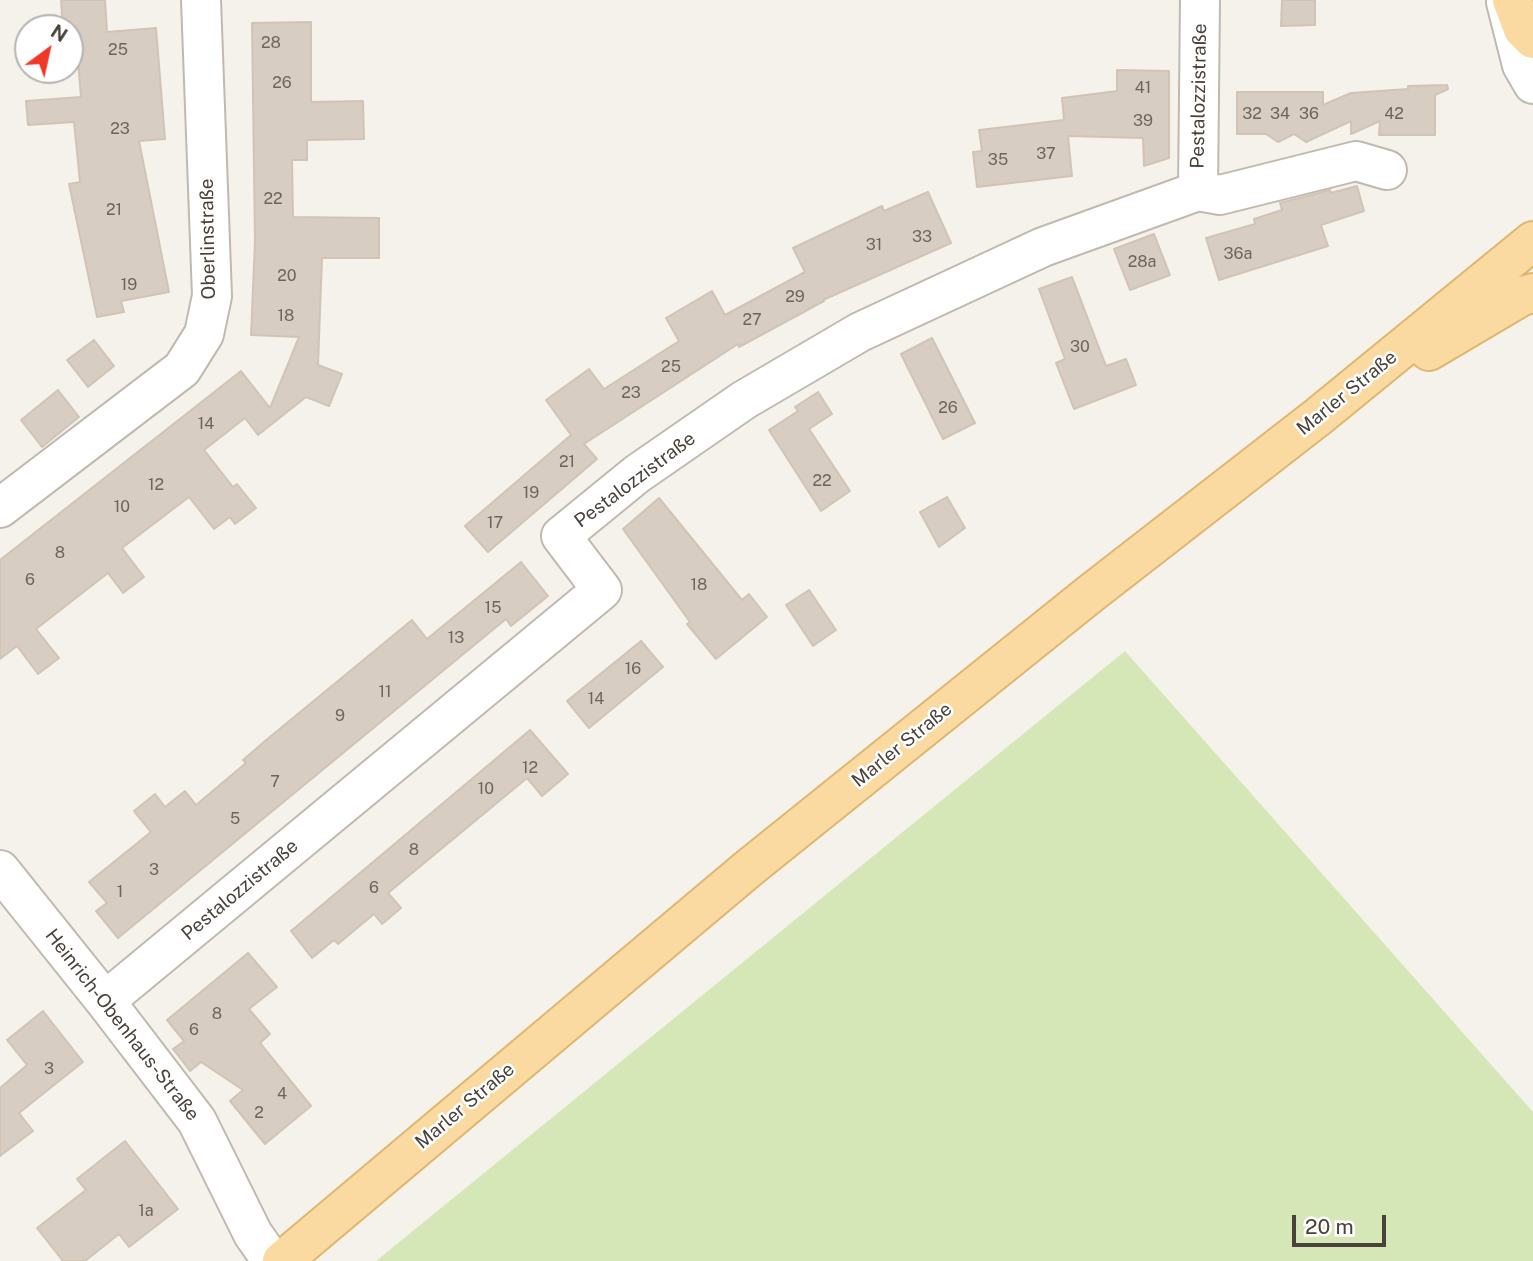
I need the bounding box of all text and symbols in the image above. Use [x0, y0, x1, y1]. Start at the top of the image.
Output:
north arrow [14, 14, 84, 84]
text: N [47, 20, 72, 46]
street label: Pestalozzistraße [1186, 23, 1212, 169]
house number: 28 [261, 33, 281, 53]
house number: 25 [108, 40, 128, 60]
house number: 26 [272, 73, 292, 93]
house number: 41 [1135, 78, 1151, 98]
house number: 32 [1242, 104, 1262, 124]
house number: 34 [1270, 104, 1290, 124]
house number: 36 [1299, 104, 1319, 124]
house number: 42 [1384, 104, 1404, 124]
house number: 39 [1133, 111, 1153, 131]
house number: 23 [110, 119, 130, 139]
house number: 37 [1036, 144, 1056, 164]
house number: 35 [988, 150, 1008, 170]
street label: Oberlinstraße [196, 178, 220, 300]
house number: 22 [263, 189, 283, 209]
house number: 21 [106, 200, 122, 220]
house number: 33 [912, 227, 932, 247]
house number: 31 [866, 235, 882, 255]
house number: 36a [1224, 244, 1252, 264]
house number: 28a [1128, 252, 1156, 272]
house number: 20 [277, 266, 297, 286]
house number: 19 [121, 275, 137, 295]
house number: 29 [785, 287, 805, 307]
house number: 18 [278, 306, 294, 326]
house number: 27 [742, 310, 762, 330]
house number: 30 [1070, 337, 1090, 357]
street label: Marler Straße [1292, 346, 1402, 440]
house number: 25 [661, 357, 681, 377]
house number: 23 [621, 383, 641, 403]
house number: 26 [938, 398, 958, 418]
house number: 14 [198, 414, 214, 434]
street label: Pestalozzistraße [570, 427, 700, 533]
house number: 21 [559, 452, 575, 472]
house number: 22 [812, 471, 832, 491]
house number: 12 [148, 475, 164, 495]
house number: 19 [523, 483, 539, 503]
house number: 10 [114, 497, 130, 517]
house number: 17 [487, 513, 503, 533]
house number: 8 [55, 543, 65, 563]
house number: 6 [25, 570, 35, 590]
house number: 18 [691, 575, 707, 595]
house number: 15 [485, 598, 501, 618]
house number: 13 [448, 628, 464, 648]
house number: 16 [625, 659, 641, 679]
house number: 11 [378, 682, 392, 702]
house number: 14 [588, 689, 604, 709]
street label: Marler Straße [847, 698, 957, 792]
house number: 9 [335, 706, 345, 726]
house number: 12 [522, 758, 538, 778]
house number: 7 [270, 772, 280, 792]
house number: 10 [478, 779, 494, 799]
house number: 5 [230, 809, 240, 829]
street label: Pestalozzistraße [177, 835, 303, 945]
house number: 8 [409, 840, 419, 860]
house number: 3 [149, 860, 159, 880]
house number: 6 [369, 878, 379, 898]
house number: 1 [117, 882, 123, 902]
street label: Heinrich-Obenhaus-Straße [40, 925, 204, 1125]
house number: 8 [212, 1004, 222, 1024]
house number: 6 [189, 1020, 199, 1040]
street label: Marler Straße [411, 1058, 519, 1154]
house number: 3 [44, 1059, 54, 1079]
house number: 4 [277, 1084, 287, 1104]
house number: 2 [254, 1103, 264, 1123]
house number: 1a [138, 1201, 154, 1221]
scale bar [1295, 1202, 1390, 1246]
text: 20 m [1305, 1214, 1354, 1239]

